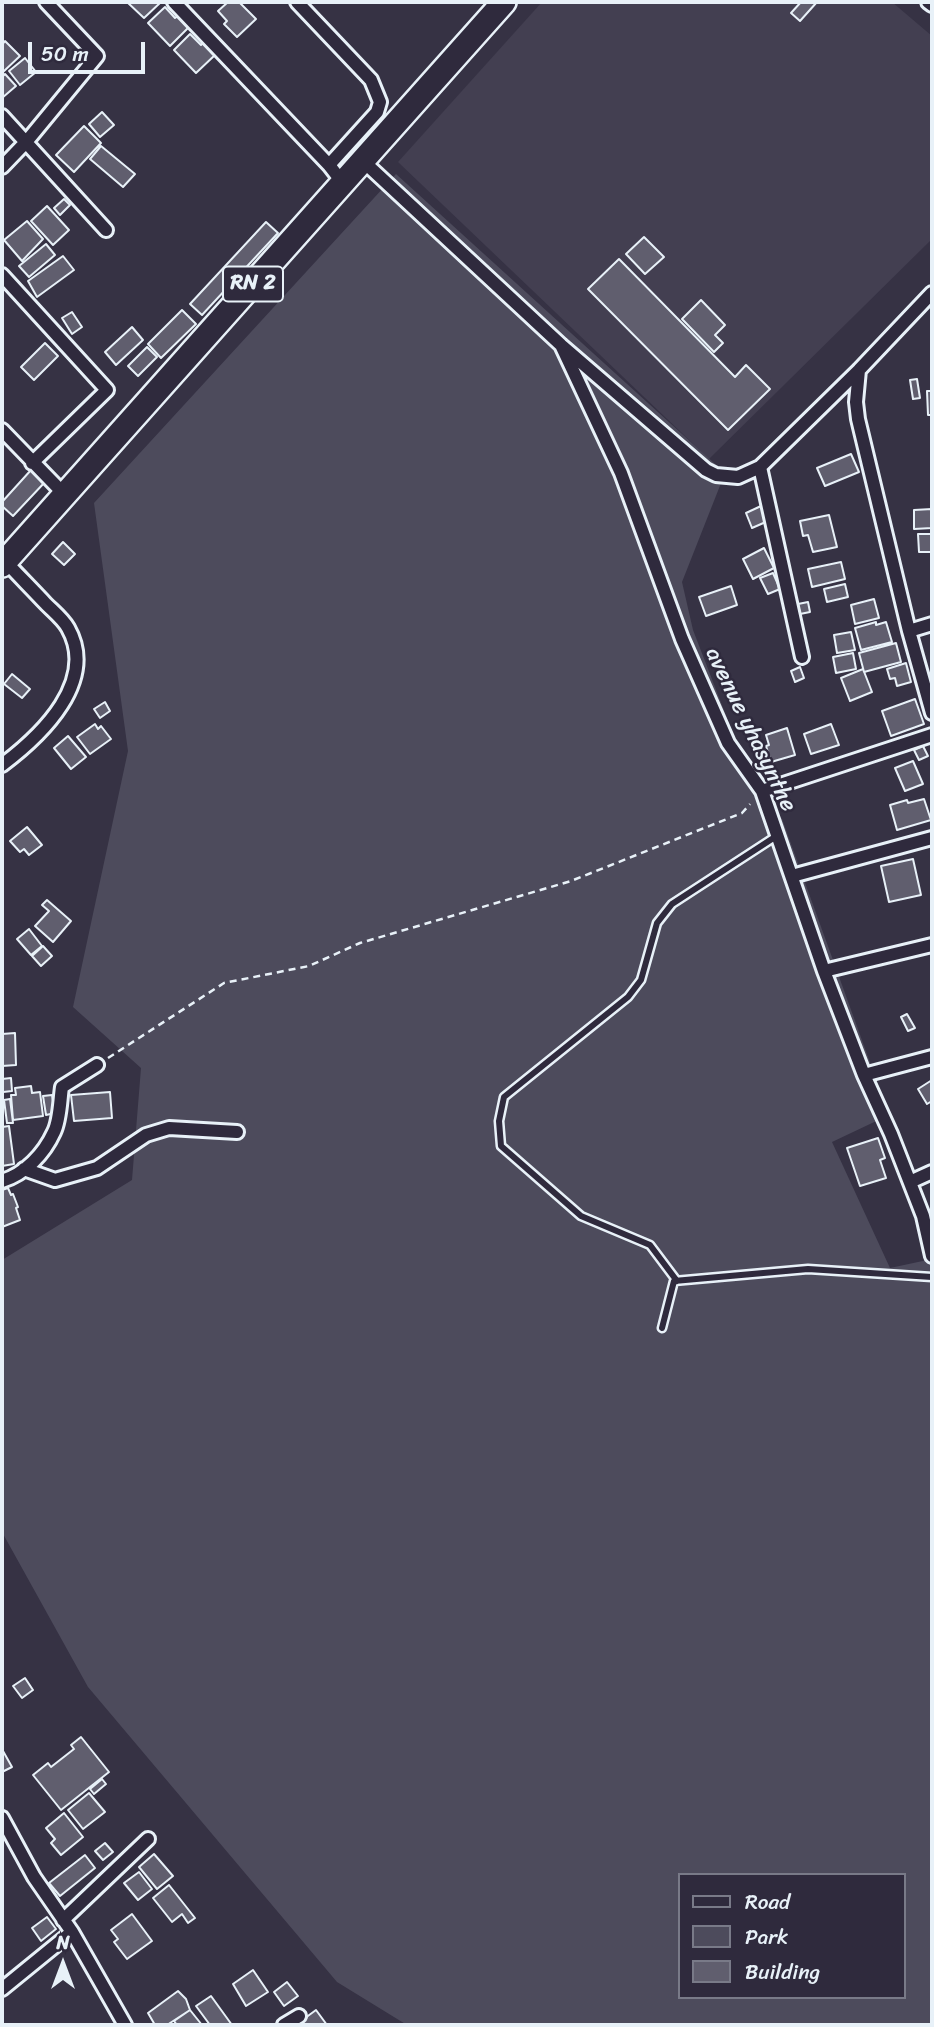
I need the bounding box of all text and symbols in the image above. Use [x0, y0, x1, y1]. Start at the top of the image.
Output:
scale bar [32, 28, 149, 72]
text: 50 m [41, 35, 89, 73]
road number: RN 2 [223, 266, 283, 302]
street label: avenue yhasynthe [698, 643, 802, 817]
legend [678, 1873, 906, 1999]
text: Road [745, 1883, 790, 1921]
text: Park [745, 1918, 788, 1956]
text: N [56, 1926, 70, 1959]
north arrow [28, 1929, 98, 1999]
text: Building [745, 1953, 820, 1991]

